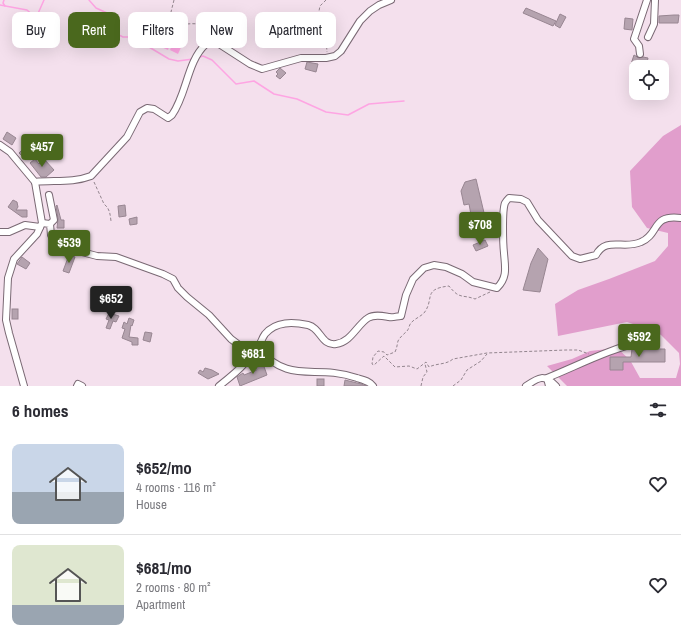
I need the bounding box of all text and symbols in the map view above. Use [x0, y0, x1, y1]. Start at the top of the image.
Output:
chip: Buy [12, 12, 60, 48]
chip: Rent [68, 12, 120, 48]
chip: Filters [128, 12, 188, 48]
chip: New [196, 12, 247, 48]
chip: Apartment [255, 12, 336, 48]
map controls [629, 60, 669, 100]
button: locate [629, 60, 669, 100]
pin: $457 [18, 134, 66, 168]
text: $457 [30, 138, 54, 155]
pin: $708 [456, 212, 504, 246]
text: $708 [468, 216, 492, 233]
pin: $539 [45, 230, 93, 264]
text: $539 [57, 234, 81, 251]
pin: $652 [87, 286, 135, 320]
text: $652 [99, 290, 123, 307]
pin: $592 [615, 324, 663, 358]
text: $592 [627, 328, 651, 345]
pin: $681 [229, 341, 277, 375]
text: $681 [241, 345, 265, 362]
text: 6 homes [12, 399, 69, 422]
icon: filters [647, 399, 669, 421]
text: $652/mo [136, 456, 192, 479]
icon: home [44, 460, 92, 508]
icon: heart [647, 473, 669, 495]
text: 4 rooms · 116 m² [136, 479, 216, 496]
text: House [136, 496, 167, 513]
text: $681/mo [136, 556, 192, 579]
icon: home [44, 561, 92, 609]
icon: heart [647, 574, 669, 596]
text: 2 rooms · 80 m² [136, 579, 211, 596]
text: Apartment [136, 596, 185, 613]

